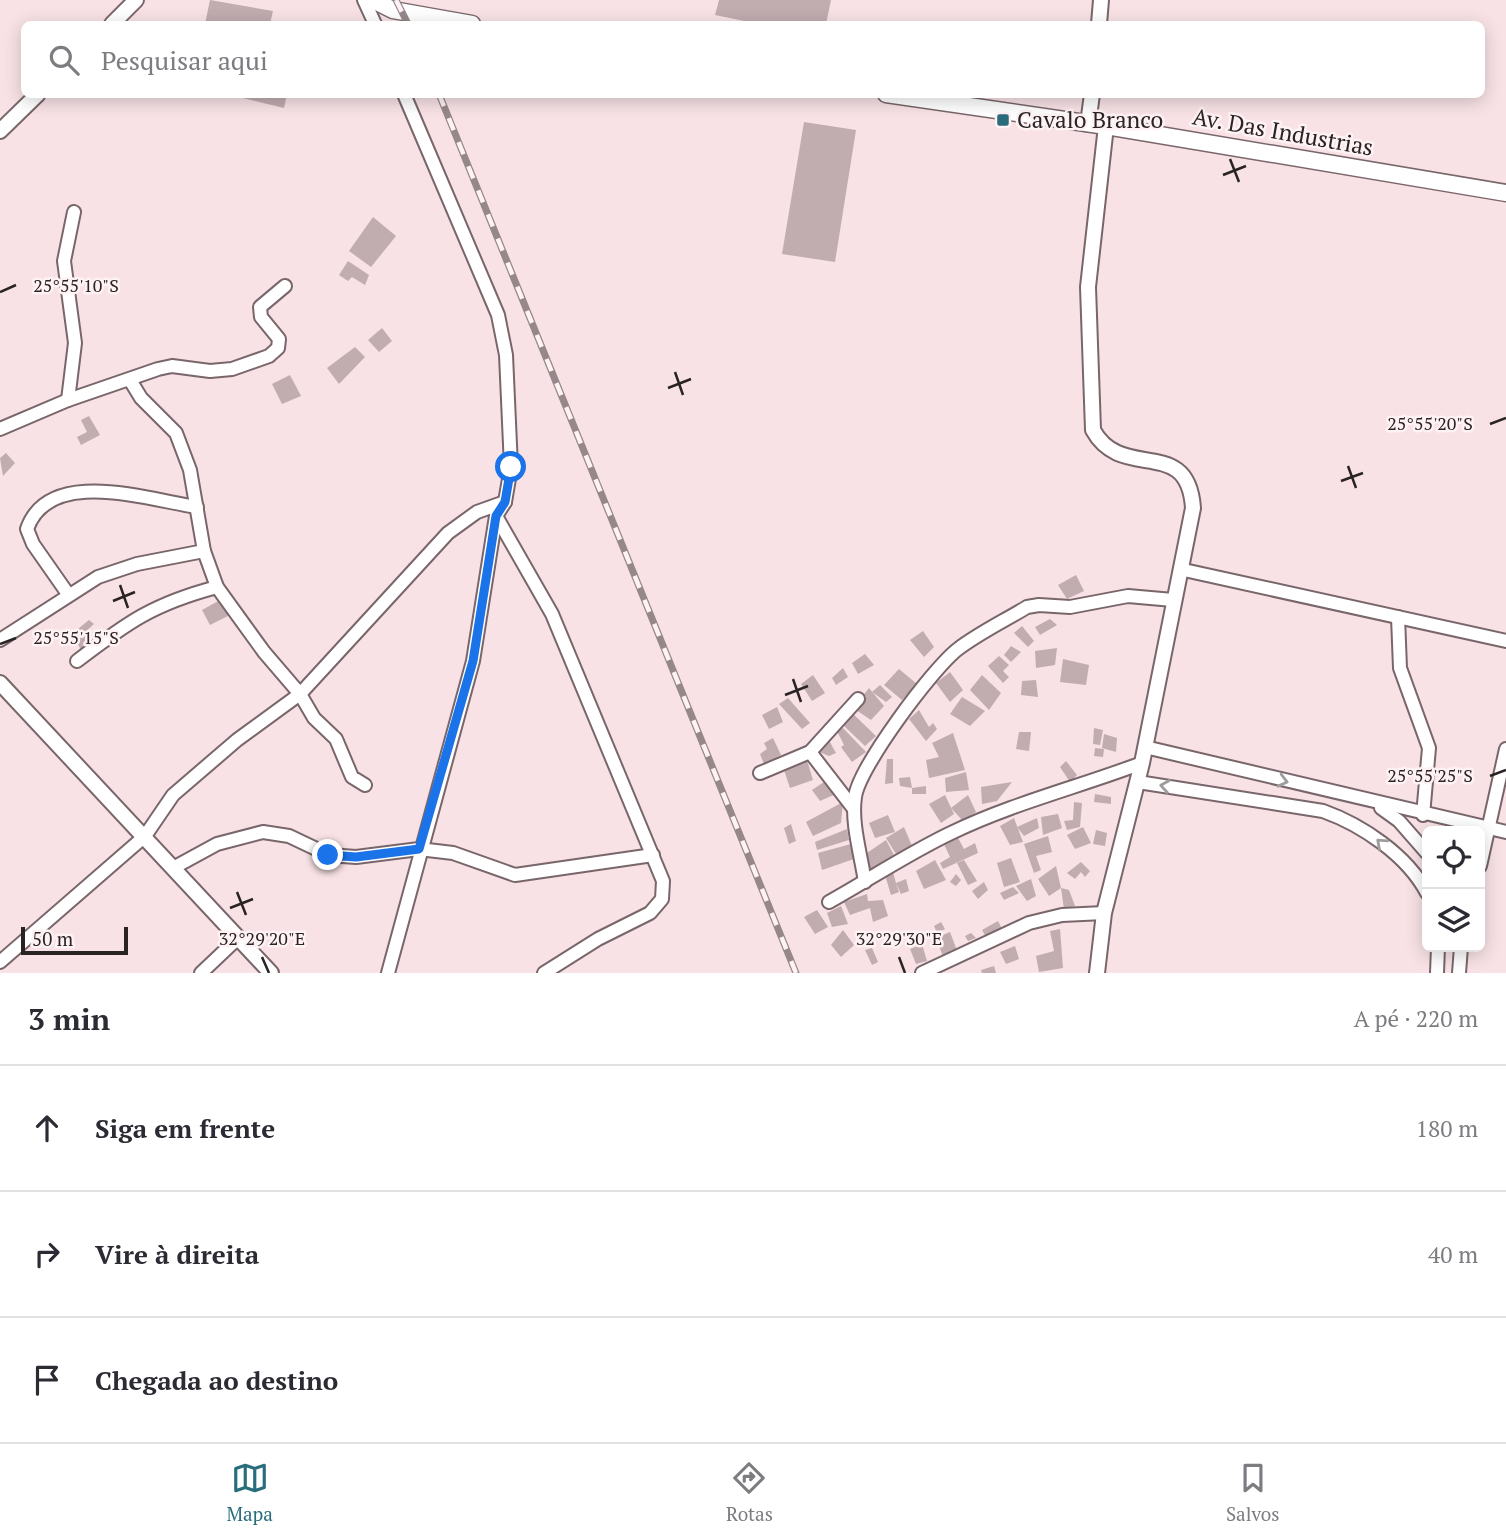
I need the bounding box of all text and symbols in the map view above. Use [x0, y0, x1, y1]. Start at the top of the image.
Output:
search box [21, 21, 1485, 98]
icon: search [45, 41, 83, 79]
text: Pesquisar aqui [101, 43, 268, 77]
street label: Av. Das Industrias [1190, 100, 1376, 163]
place label: Cavalo Branco [1017, 104, 1163, 135]
marker: Cavalo Branco [995, 112, 1011, 128]
text: 25°55'10"S [33, 273, 119, 297]
text: 25°55'20"S [1387, 411, 1473, 435]
route start [495, 451, 526, 482]
text: 25°55'15"S [33, 625, 119, 649]
text: 25°55'25"S [1387, 763, 1473, 787]
one-way arrow [1276, 773, 1288, 787]
one-way arrow [1159, 779, 1171, 794]
map controls [1422, 826, 1485, 952]
button: locate [1422, 826, 1485, 889]
route end [312, 839, 343, 870]
one-way arrow [1376, 839, 1389, 851]
button: layers [1422, 889, 1485, 952]
scale bar [21, 924, 128, 956]
text: 50 m [32, 926, 73, 951]
text: 32°29'20"E [219, 926, 305, 950]
text: 32°29'30"E [856, 926, 942, 950]
text: 3 min [28, 999, 110, 1039]
text: A pé · 220 m [1354, 1003, 1478, 1034]
icon: ahead [28, 1109, 66, 1147]
text: Siga em frente [95, 1111, 275, 1145]
text: 180 m [1416, 1113, 1478, 1144]
icon: right [28, 1235, 66, 1273]
text: Vire à direita [95, 1237, 259, 1271]
text: 40 m [1428, 1239, 1478, 1270]
icon: arrive [28, 1361, 66, 1399]
text: Chegada ao destino [95, 1363, 338, 1397]
tab: Mapa [227, 1459, 273, 1526]
tab: Rotas [726, 1459, 773, 1526]
tab: Salvos [1226, 1459, 1279, 1526]

